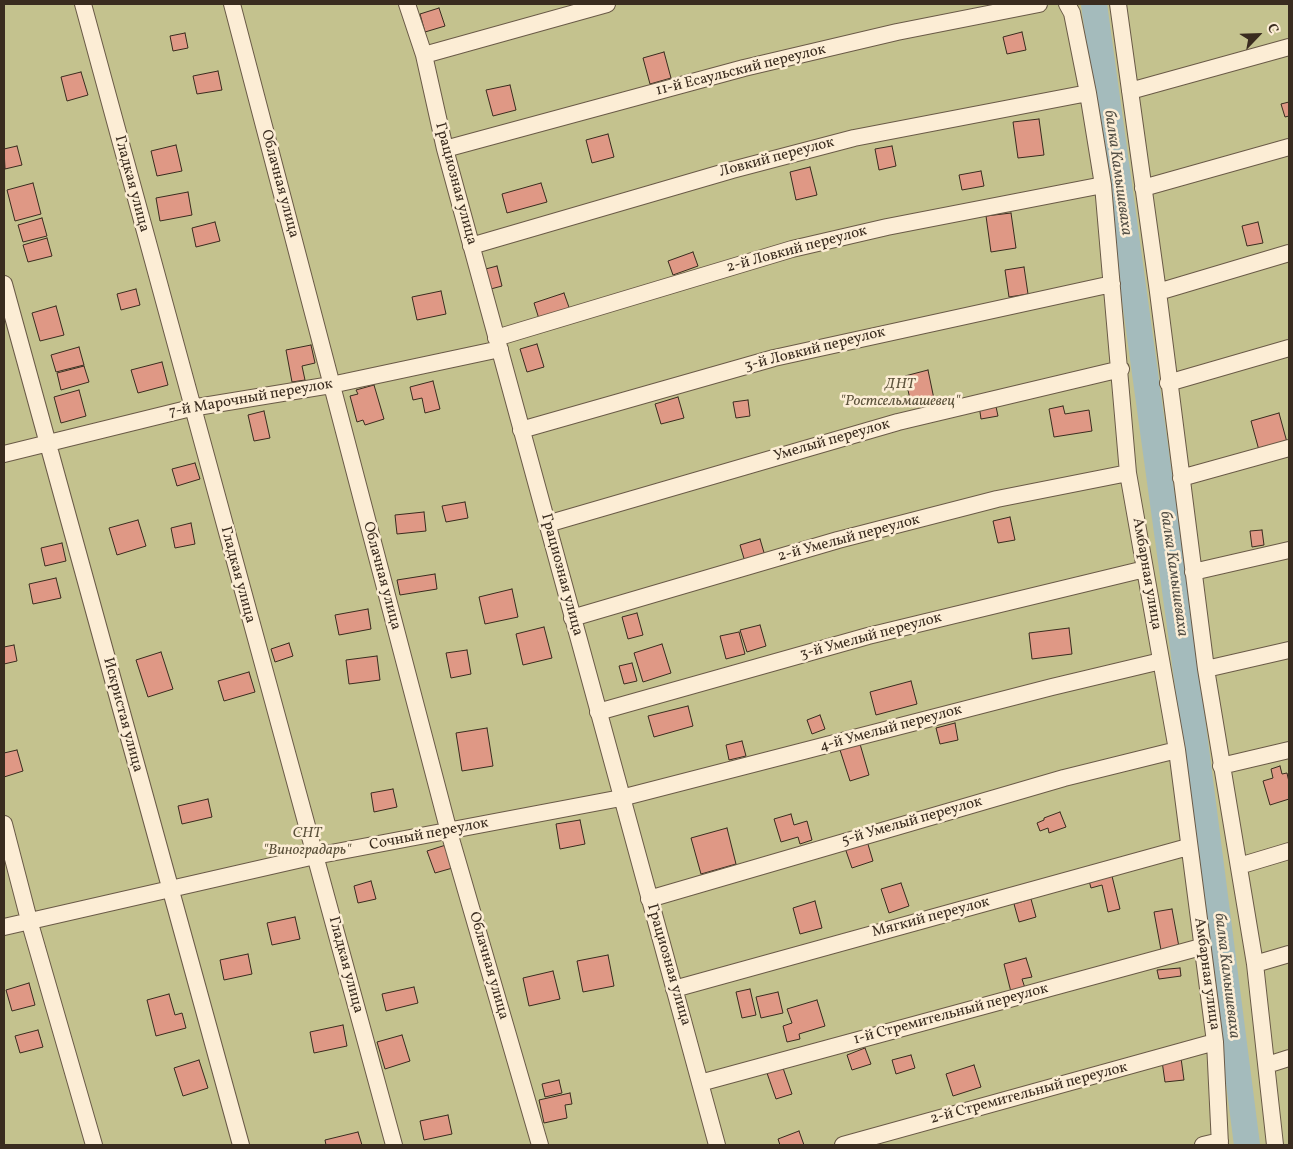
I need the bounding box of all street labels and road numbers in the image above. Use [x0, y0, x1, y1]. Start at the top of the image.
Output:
street label: 11-й Есаульский переулок [654, 41, 828, 101]
street label: Грациозная улица [430, 121, 480, 247]
street label: Облачная улица [256, 128, 302, 240]
street label: Гладкая улица [109, 134, 153, 234]
street label: Ловкий переулок [718, 134, 836, 182]
street label: 2-й Ловкий переулок [725, 223, 869, 277]
street label: 3-й Ловкий переулок [743, 324, 887, 376]
street label: 7-й Марочный переулок [168, 376, 334, 422]
street label: Умелый переулок [772, 416, 892, 466]
street label: 2-й Умелый переулок [776, 511, 922, 567]
street label: Грациозная улица [536, 512, 586, 638]
street label: Амбарная улица [1127, 517, 1165, 631]
street label: Облачная улица [358, 520, 404, 632]
street label: Гладкая улица [215, 525, 259, 625]
street label: 3-й Умелый переулок [798, 609, 944, 665]
street label: Искристая улица [98, 656, 146, 774]
street label: 4-й Умелый переулок [818, 701, 964, 757]
street label: 5-й Умелый переулок [840, 793, 984, 851]
street label: Сочный переулок [368, 815, 490, 855]
street label: Мягкий переулок [870, 894, 992, 942]
street label: Грациозная улица [642, 902, 694, 1028]
street label: Облачная улица [464, 910, 512, 1022]
street label: Гладкая улица [323, 915, 367, 1015]
street label: Амбарная улица [1189, 917, 1223, 1031]
street label: 1-й Стремительный переулок [852, 980, 1050, 1050]
street label: 2-й Стремительный переулок [928, 1059, 1130, 1129]

